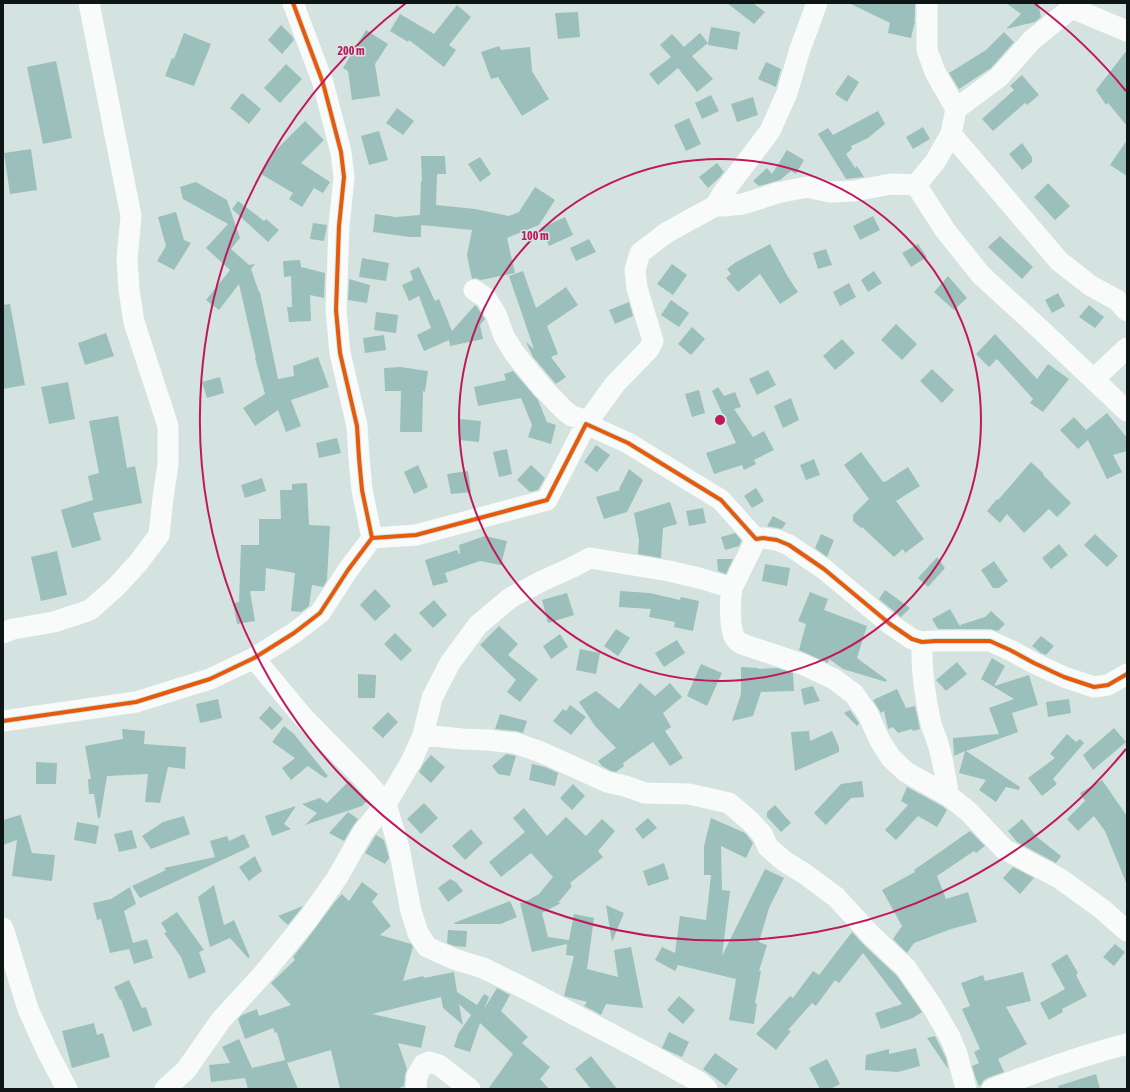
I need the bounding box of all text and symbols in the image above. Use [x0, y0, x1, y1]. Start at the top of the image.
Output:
text: 200 m [337, 44, 365, 58]
text: 100 m [521, 229, 549, 243]
centre of rings [713, 413, 727, 427]

